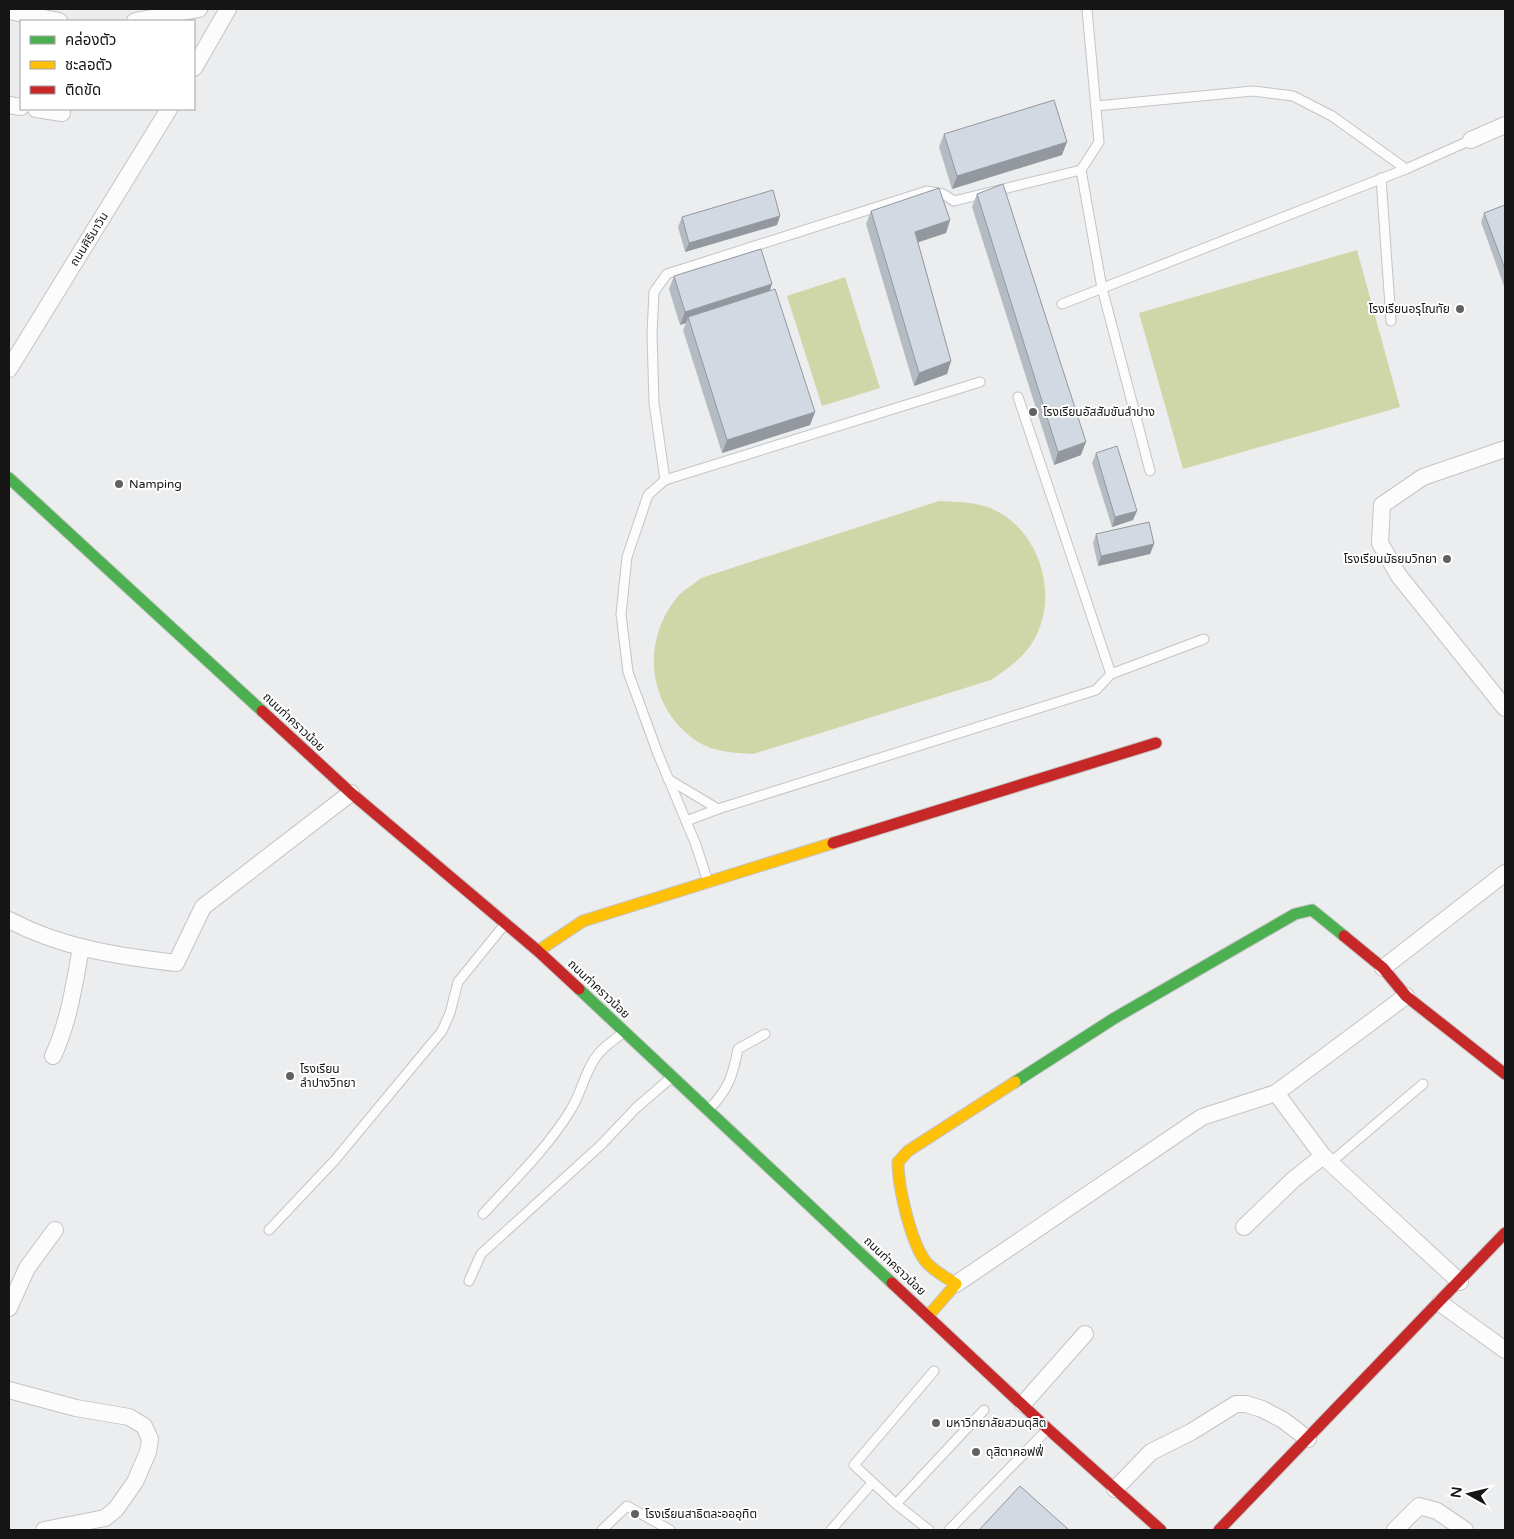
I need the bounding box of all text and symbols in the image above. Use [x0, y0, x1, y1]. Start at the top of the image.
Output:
legend [20, 20, 195, 110]
text: คล่องตัว [65, 31, 116, 49]
text: ชะลอตัว [65, 56, 112, 74]
text: ติดขัด [65, 81, 101, 99]
street label: ถนนศิรินาวิน [67, 209, 111, 269]
place label: โรงเรียนอรุโณทัย [1369, 302, 1450, 316]
marker: โรงเรียนอรุโณทัย [1454, 303, 1466, 315]
place label: โรงเรียนอัสสัมชันลำปาง [1043, 405, 1155, 419]
marker: โรงเรียนอัสสัมชันลำปาง [1027, 406, 1039, 418]
place label: Namping [129, 477, 182, 491]
marker: Namping [113, 478, 125, 490]
place label: โรงเรียนมัธยมวิทยา [1344, 552, 1437, 566]
marker: โรงเรียนมัธยมวิทยา [1441, 553, 1453, 565]
street label: ถนนท่าคราวน้อย [260, 690, 328, 754]
street label: ถนนท่าคราวน้อย [565, 957, 633, 1021]
place label: โรงเรียน ลำปางวิทยา [300, 1062, 356, 1090]
marker: โรงเรียน ลำปางวิทยา [284, 1070, 296, 1082]
street label: ถนนท่าคราวน้อย [861, 1234, 929, 1298]
place label: มหาวิทยาลัยสวนดุสิต [946, 1416, 1047, 1430]
marker: มหาวิทยาลัยสวนดุสิต [930, 1417, 942, 1429]
place label: ดุสิตาคอฟฟี่ [986, 1443, 1043, 1459]
marker: ดุสิตาคอฟฟี่ [970, 1446, 982, 1458]
north arrow [1444, 1469, 1494, 1519]
text: N [1447, 1486, 1466, 1499]
place label: โรงเรียนสาธิตละอออุทิต [645, 1507, 757, 1521]
marker: โรงเรียนสาธิตละอออุทิต [629, 1508, 641, 1520]

